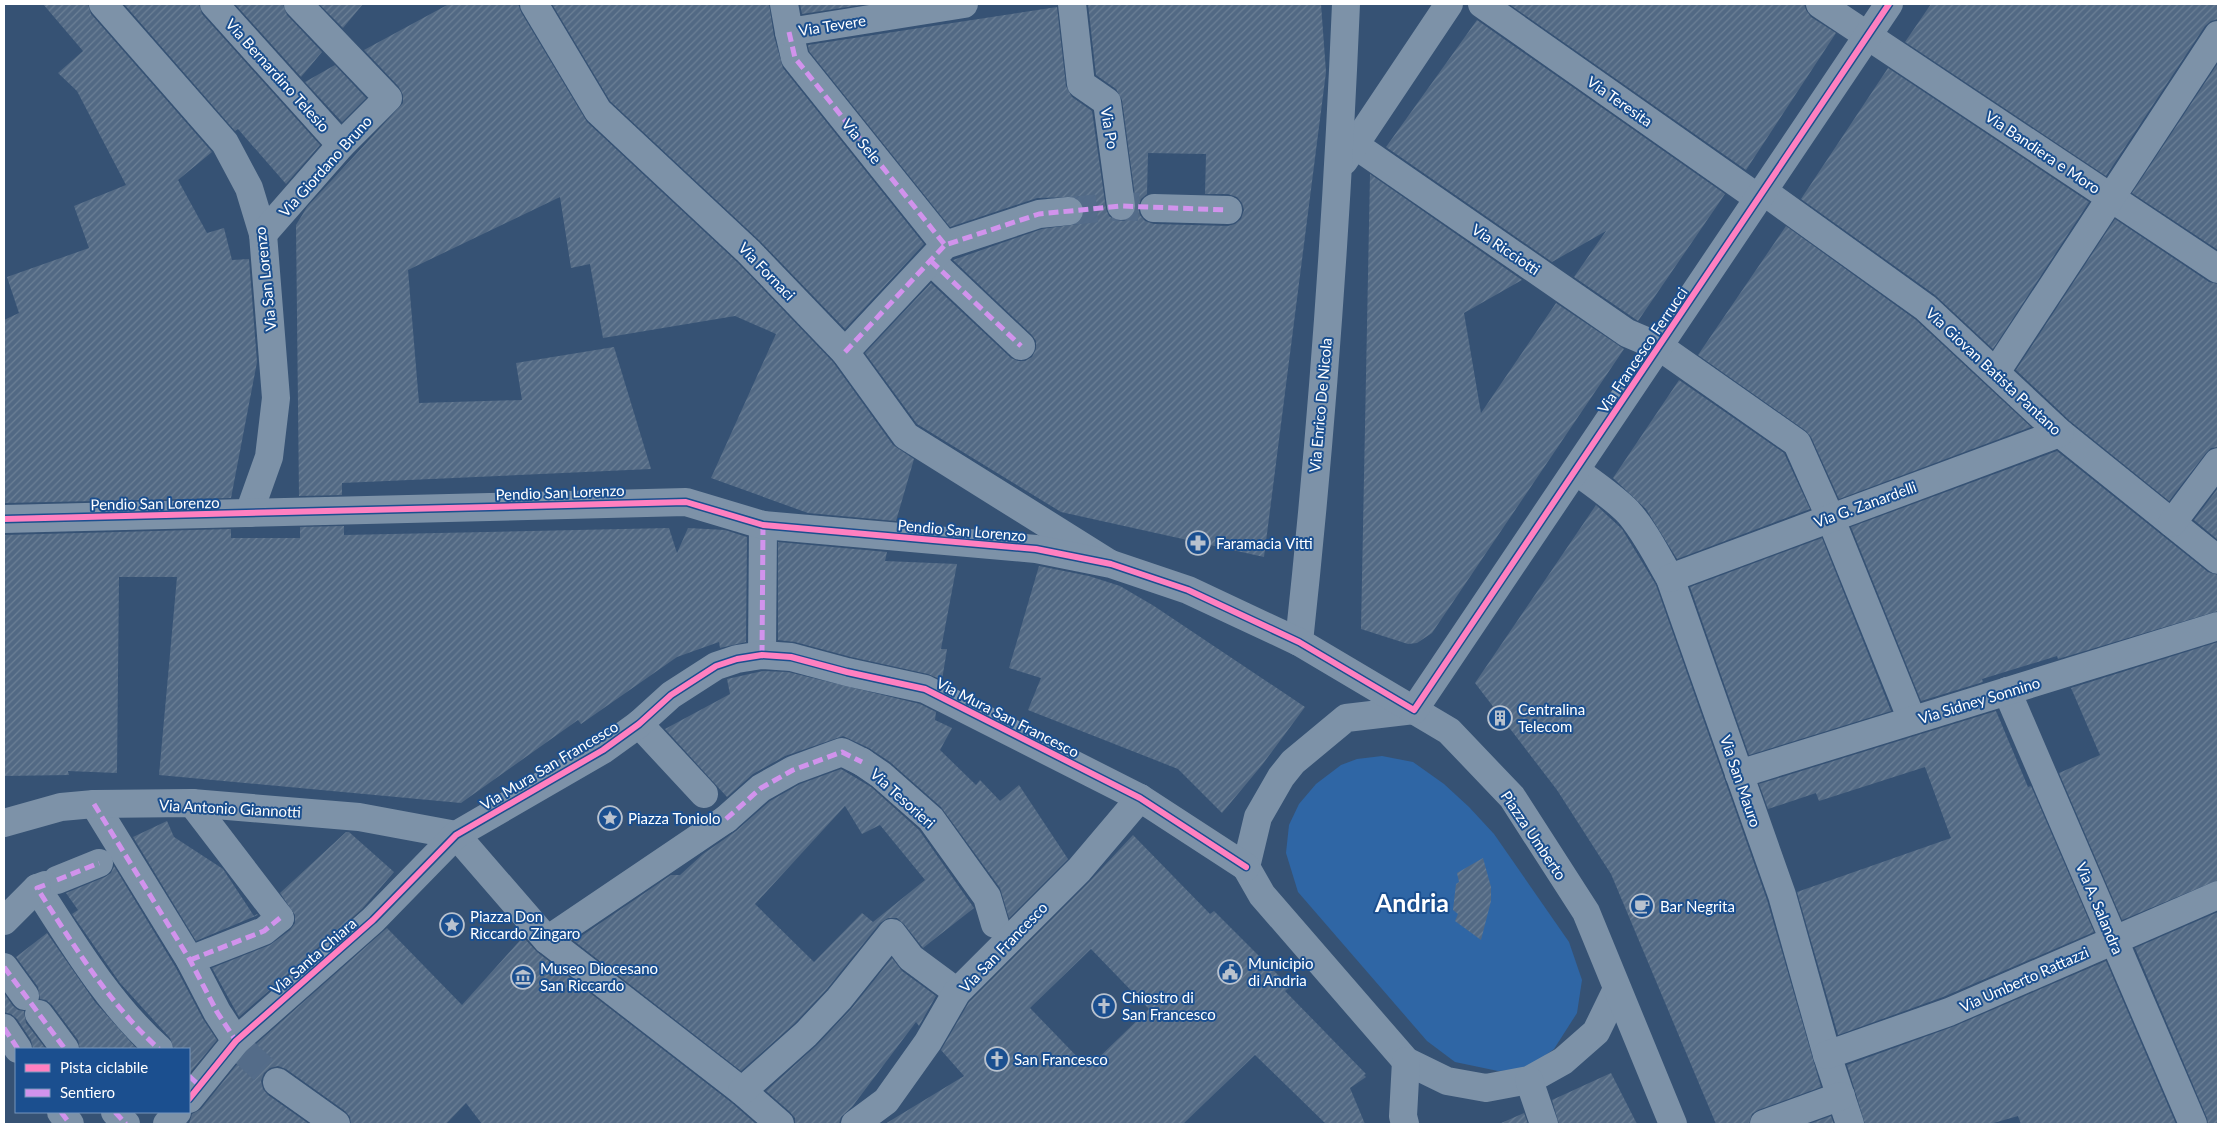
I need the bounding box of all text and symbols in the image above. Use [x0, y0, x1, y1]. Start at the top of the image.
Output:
street label: Via Tevere [797, 11, 867, 39]
street label: Via Bernardino Telesio [222, 15, 334, 135]
street label: Via Teresita [1584, 72, 1656, 130]
street label: Via Po [1097, 106, 1123, 150]
street label: Via Bandiera e Moro [1982, 107, 2104, 197]
street label: Via Giordano Bruno [275, 112, 375, 220]
street label: Via Sele [838, 115, 886, 167]
street label: Via Ricciotti [1469, 220, 1543, 278]
street label: Via San Lorenzo [251, 226, 279, 332]
street label: Via Fornaci [735, 238, 799, 304]
street label: Via Francesco Ferrucci [1593, 284, 1691, 416]
street label: Via Giovan Batista Pantano [1923, 304, 2065, 438]
street label: Via Enrico De Nicola [1305, 337, 1335, 473]
street label: Via G. Zanardelli [1811, 477, 1919, 531]
street label: Pendio San Lorenzo [495, 481, 625, 503]
street label: Pendio San Lorenzo [90, 493, 220, 513]
street label: Pendio San Lorenzo [897, 515, 1027, 545]
pharmacy icon: Faramacia Vitti [1185, 530, 1211, 556]
place label: Faramacia Vitti [1216, 534, 1313, 552]
street label: Via Mura San Francesco [934, 673, 1082, 761]
street label: Via Sidney Sonnino [1916, 673, 2042, 727]
place label: Centralina Telecom [1518, 700, 1585, 735]
building icon: Centralina Telecom [1487, 705, 1513, 731]
street label: Via Mura San Francesco [477, 717, 621, 813]
street label: Via San Mauro [1717, 733, 1765, 829]
street label: Via Tesorieri [867, 764, 939, 832]
street label: Piazza Umberto [1498, 787, 1570, 883]
street label: Via Antonio Giannotti [159, 795, 301, 821]
place icon: Piazza Toniolo [597, 805, 623, 831]
place label: Piazza Toniolo [628, 809, 720, 827]
street label: Via A. Salandra [2073, 859, 2127, 957]
district label: Andria [1374, 887, 1449, 917]
cafe icon: Bar Negrita [1629, 893, 1655, 919]
place label: Bar Negrita [1660, 897, 1735, 915]
street label: Via San Francesco [955, 898, 1051, 996]
place label: Piazza Don Riccardo Zingaro [470, 907, 580, 942]
place icon: Piazza Don Riccardo Zingaro [439, 912, 465, 938]
street label: Via Santa Chiara [266, 914, 360, 998]
street label: Via Umberto Rattazzi [1957, 942, 2091, 1016]
place label: Municipio di Andria [1248, 954, 1313, 989]
place label: Museo Diocesano San Riccardo [540, 959, 658, 994]
public building icon: Municipio di Andria [1217, 959, 1243, 985]
museum icon: Museo Diocesano San Riccardo [510, 964, 536, 990]
place label: Chiostro di San Francesco [1122, 988, 1216, 1023]
church icon: Chiostro di San Francesco [1091, 993, 1117, 1019]
church icon: San Francesco [984, 1046, 1010, 1072]
legend [15, 1048, 190, 1113]
place label: San Francesco [1014, 1050, 1108, 1068]
text: Pista ciclabile [60, 1058, 148, 1076]
text: Sentiero [60, 1083, 115, 1101]

